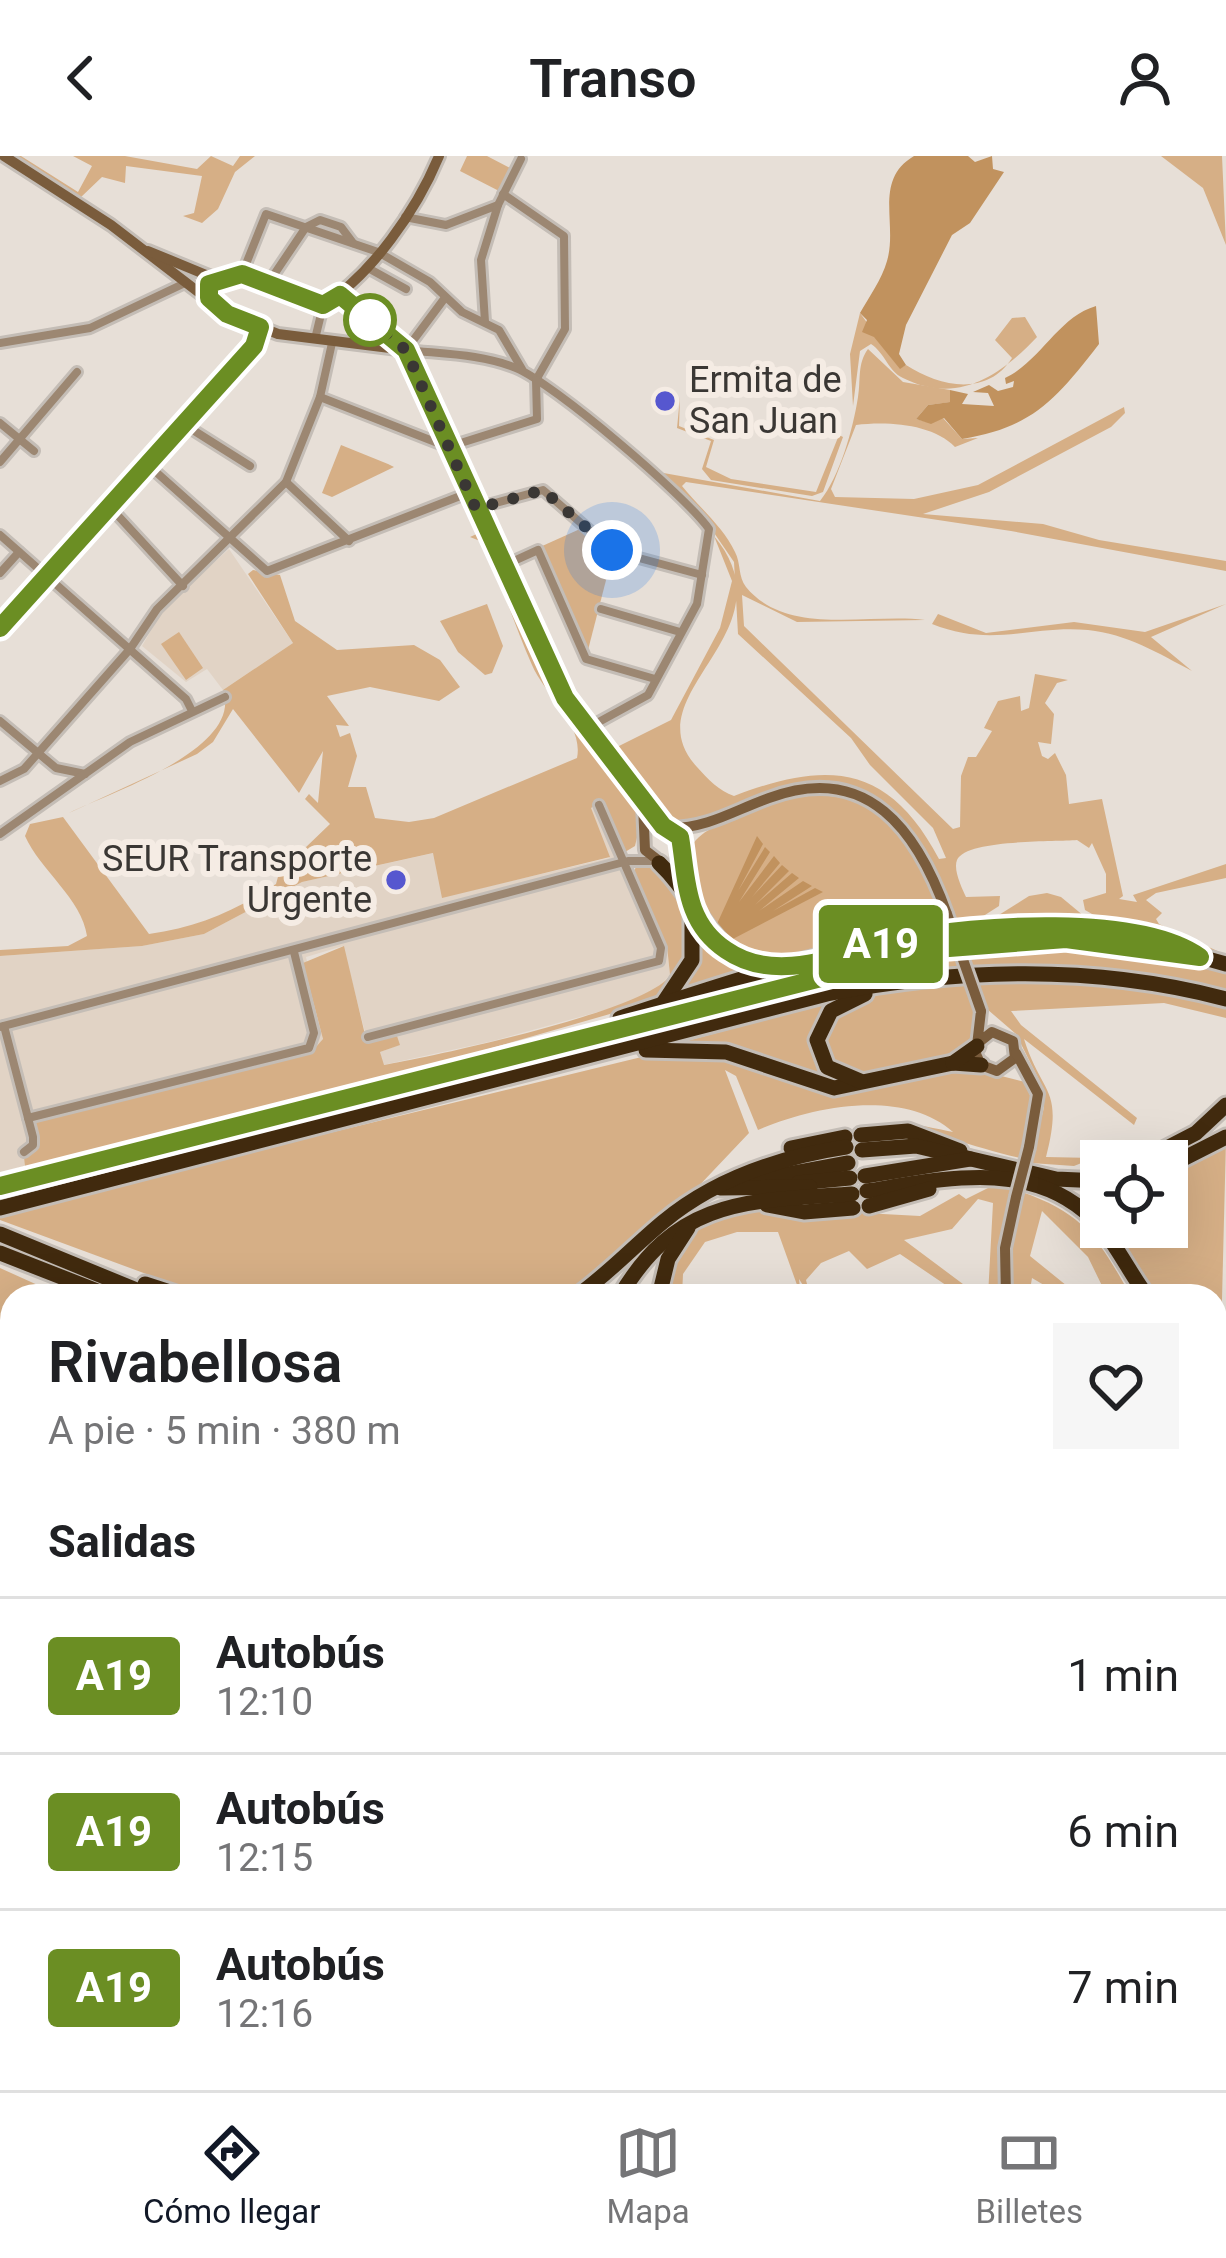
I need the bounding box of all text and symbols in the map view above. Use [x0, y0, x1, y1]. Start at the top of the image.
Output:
icon: back [48, 45, 114, 111]
icon: person [1112, 45, 1178, 111]
text: Transo [529, 47, 697, 110]
unlabelled marker [345, 295, 395, 345]
place label: Ermita de San Juan [689, 359, 842, 442]
marker: Ermita de San Juan [652, 388, 678, 414]
your location [582, 520, 642, 580]
place label: SEUR Transporte Urgente [102, 838, 372, 921]
marker: SEUR Transporte Urgente [383, 867, 409, 893]
line badge: A19 [812, 905, 950, 983]
text: A19 [843, 919, 919, 968]
map controls [1080, 1140, 1188, 1248]
button: locate [1080, 1140, 1188, 1248]
button: heart [1053, 1323, 1179, 1449]
text: Rivabellosa [48, 1329, 342, 1396]
text: A pie · 5 min · 380 m [48, 1408, 401, 1454]
text: Salidas [48, 1515, 196, 1568]
text: Autobús [216, 1626, 385, 1679]
text: 1 min [1067, 1649, 1179, 1702]
text: A19 [76, 1651, 152, 1700]
text: 12:10 [216, 1679, 313, 1725]
text: Autobús [216, 1782, 385, 1835]
text: 6 min [1067, 1805, 1179, 1858]
text: A19 [76, 1807, 152, 1856]
text: 12:15 [216, 1835, 313, 1881]
text: Autobús [216, 1938, 385, 1991]
text: 7 min [1067, 1961, 1179, 2014]
text: A19 [76, 1963, 152, 2012]
text: 12:16 [216, 1991, 313, 2037]
tab: Cómo llegar [143, 2120, 320, 2231]
tab: Mapa [606, 2120, 690, 2231]
tab: Billetes [976, 2120, 1083, 2231]

